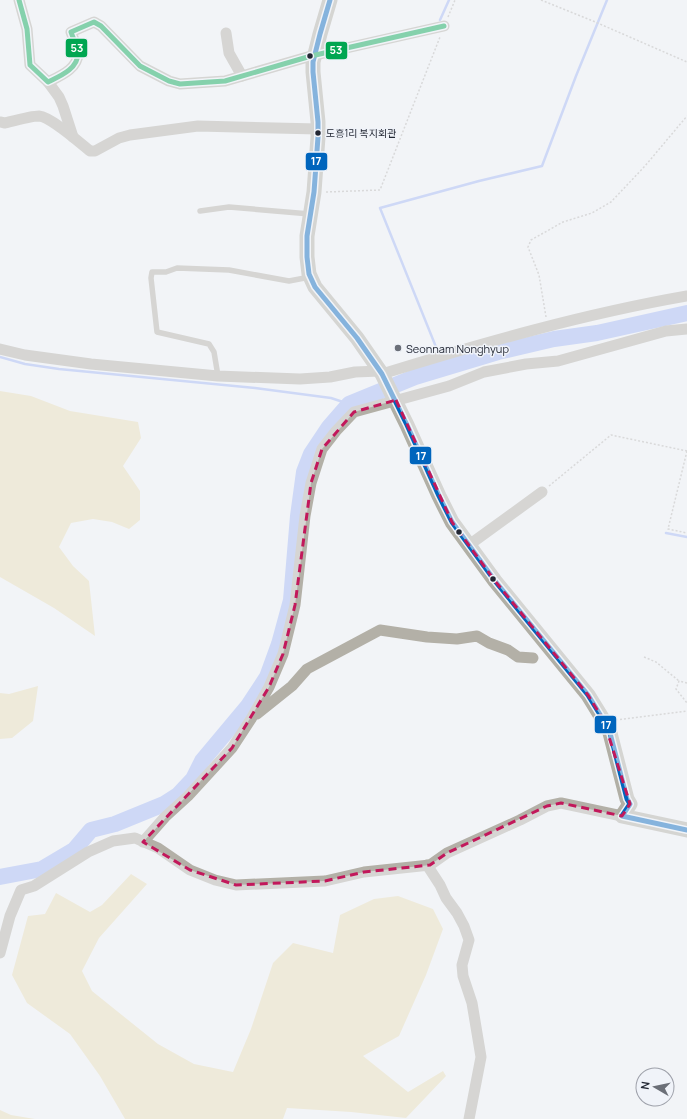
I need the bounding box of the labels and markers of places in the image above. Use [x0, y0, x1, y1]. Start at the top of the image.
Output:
unlabelled marker [305, 51, 315, 61]
place label: 도흥1리 복지회관 [326, 126, 397, 140]
marker: 도흥1리 복지회관 [313, 128, 323, 138]
place label: Seonnam Nonghyup [406, 341, 509, 356]
marker: Seonnam Nonghyup [393, 343, 403, 353]
unlabelled marker [454, 527, 464, 537]
unlabelled marker [488, 574, 498, 584]

